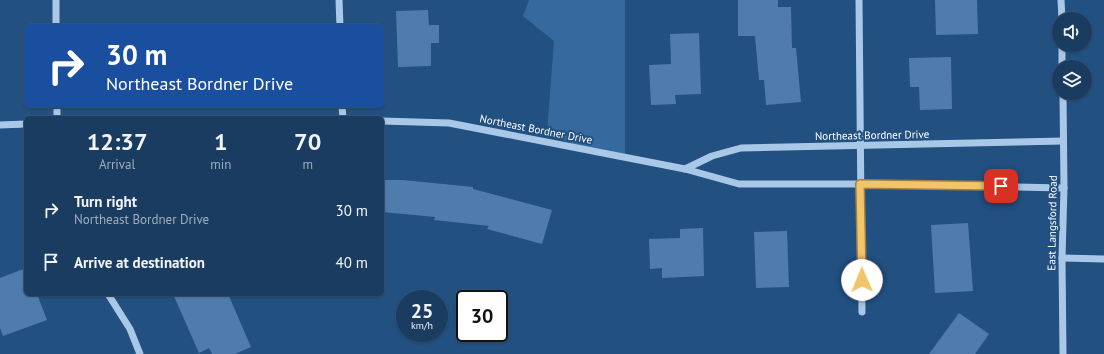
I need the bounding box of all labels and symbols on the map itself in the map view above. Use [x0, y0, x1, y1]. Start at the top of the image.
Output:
street label: Northeast Bordner Drive [479, 111, 594, 147]
street label: Northeast Bordner Drive [815, 127, 930, 143]
pin [984, 169, 1018, 203]
street label: East Langsford Road [1044, 175, 1060, 271]
position arrow [841, 259, 883, 301]
speed limit sign: 30 [456, 290, 508, 342]

